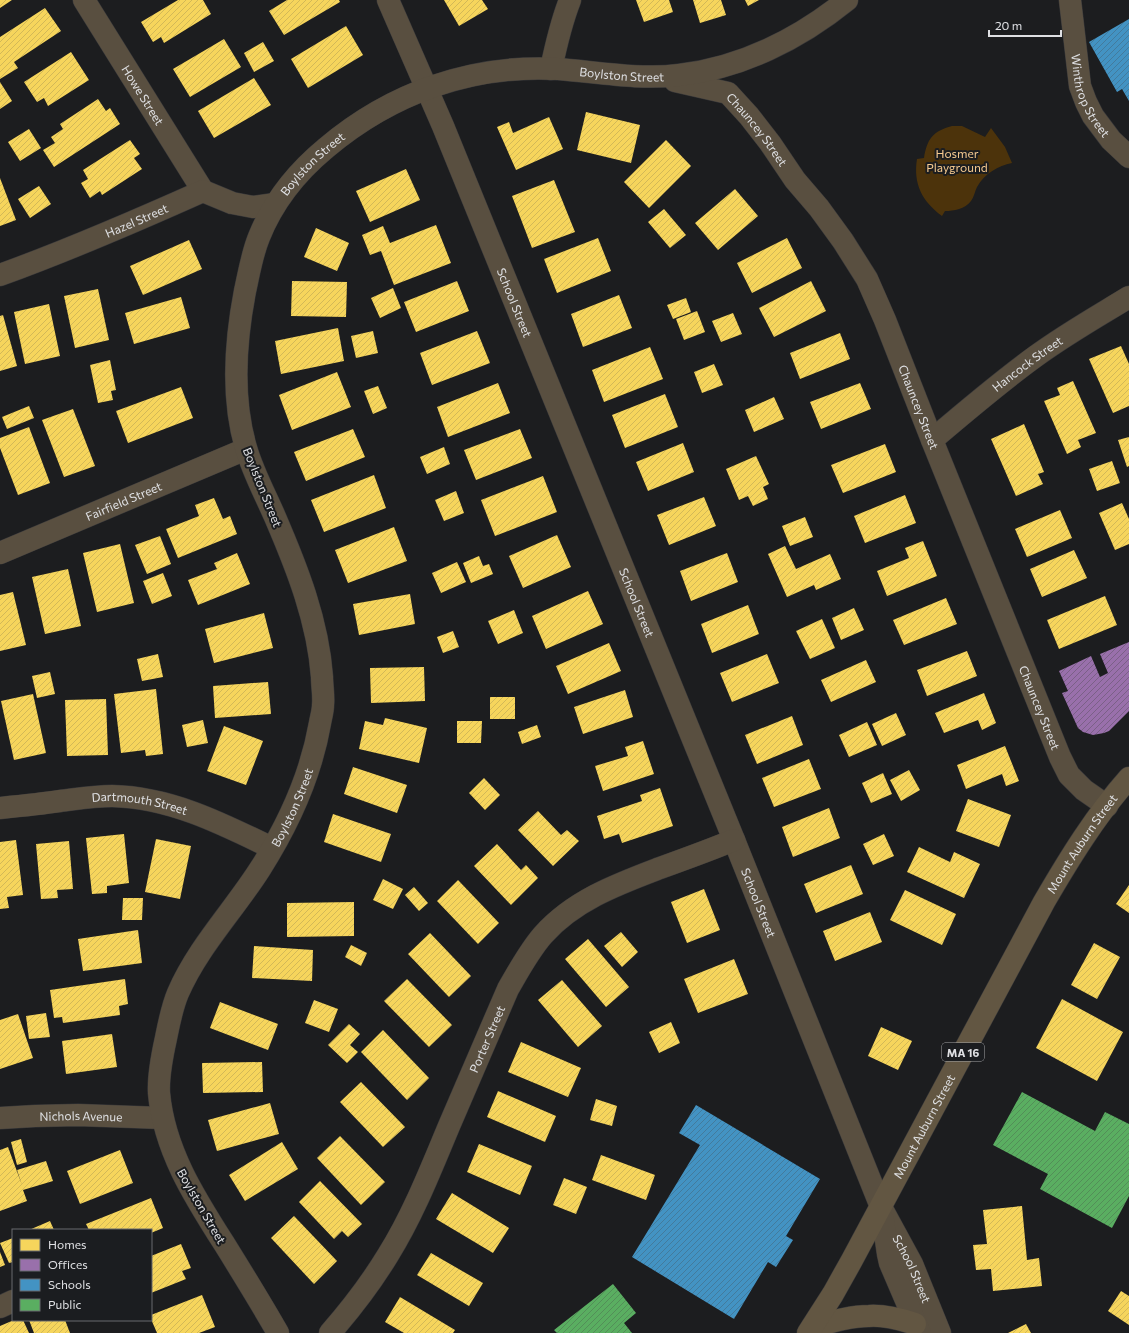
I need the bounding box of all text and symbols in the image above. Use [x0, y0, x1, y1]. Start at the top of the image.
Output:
scale bar [989, 12, 1061, 38]
text: 20 m [995, 18, 1022, 32]
street label: Winthrop Street [1069, 53, 1113, 140]
street label: Howe Street [119, 63, 167, 128]
street label: Boylston Street [579, 64, 664, 84]
street label: Chauncey Street [724, 90, 790, 169]
street label: Boylston Street [277, 129, 347, 198]
park label: Hosmer Playground [926, 146, 988, 174]
street label: Hazel Street [103, 201, 170, 240]
street label: School Street [495, 266, 535, 339]
street label: Hancock Street [989, 333, 1065, 394]
street label: Chauncey Street [896, 363, 942, 451]
street label: Boylston Street [241, 445, 285, 529]
street label: Fairfield Street [83, 479, 164, 523]
street label: School Street [617, 566, 658, 639]
street label: Chauncey Street [1017, 663, 1063, 752]
street label: Boylston Street [268, 766, 315, 849]
street label: Dartmouth Street [91, 789, 190, 817]
street label: Mount Auburn Street [1044, 791, 1120, 896]
street label: School Street [739, 866, 779, 939]
street label: Porter Street [466, 1003, 507, 1075]
road number: MA 16 [942, 1043, 984, 1061]
street label: Mount Auburn Street [890, 1072, 957, 1181]
street label: Nichols Avenue [39, 1108, 123, 1124]
street label: Boylston Street [175, 1166, 229, 1246]
legend [12, 1229, 152, 1321]
street label: School Street [890, 1232, 934, 1305]
text: Homes [48, 1237, 86, 1251]
text: Offices [48, 1257, 88, 1271]
text: Schools [48, 1277, 91, 1291]
text: Public [48, 1297, 81, 1311]

